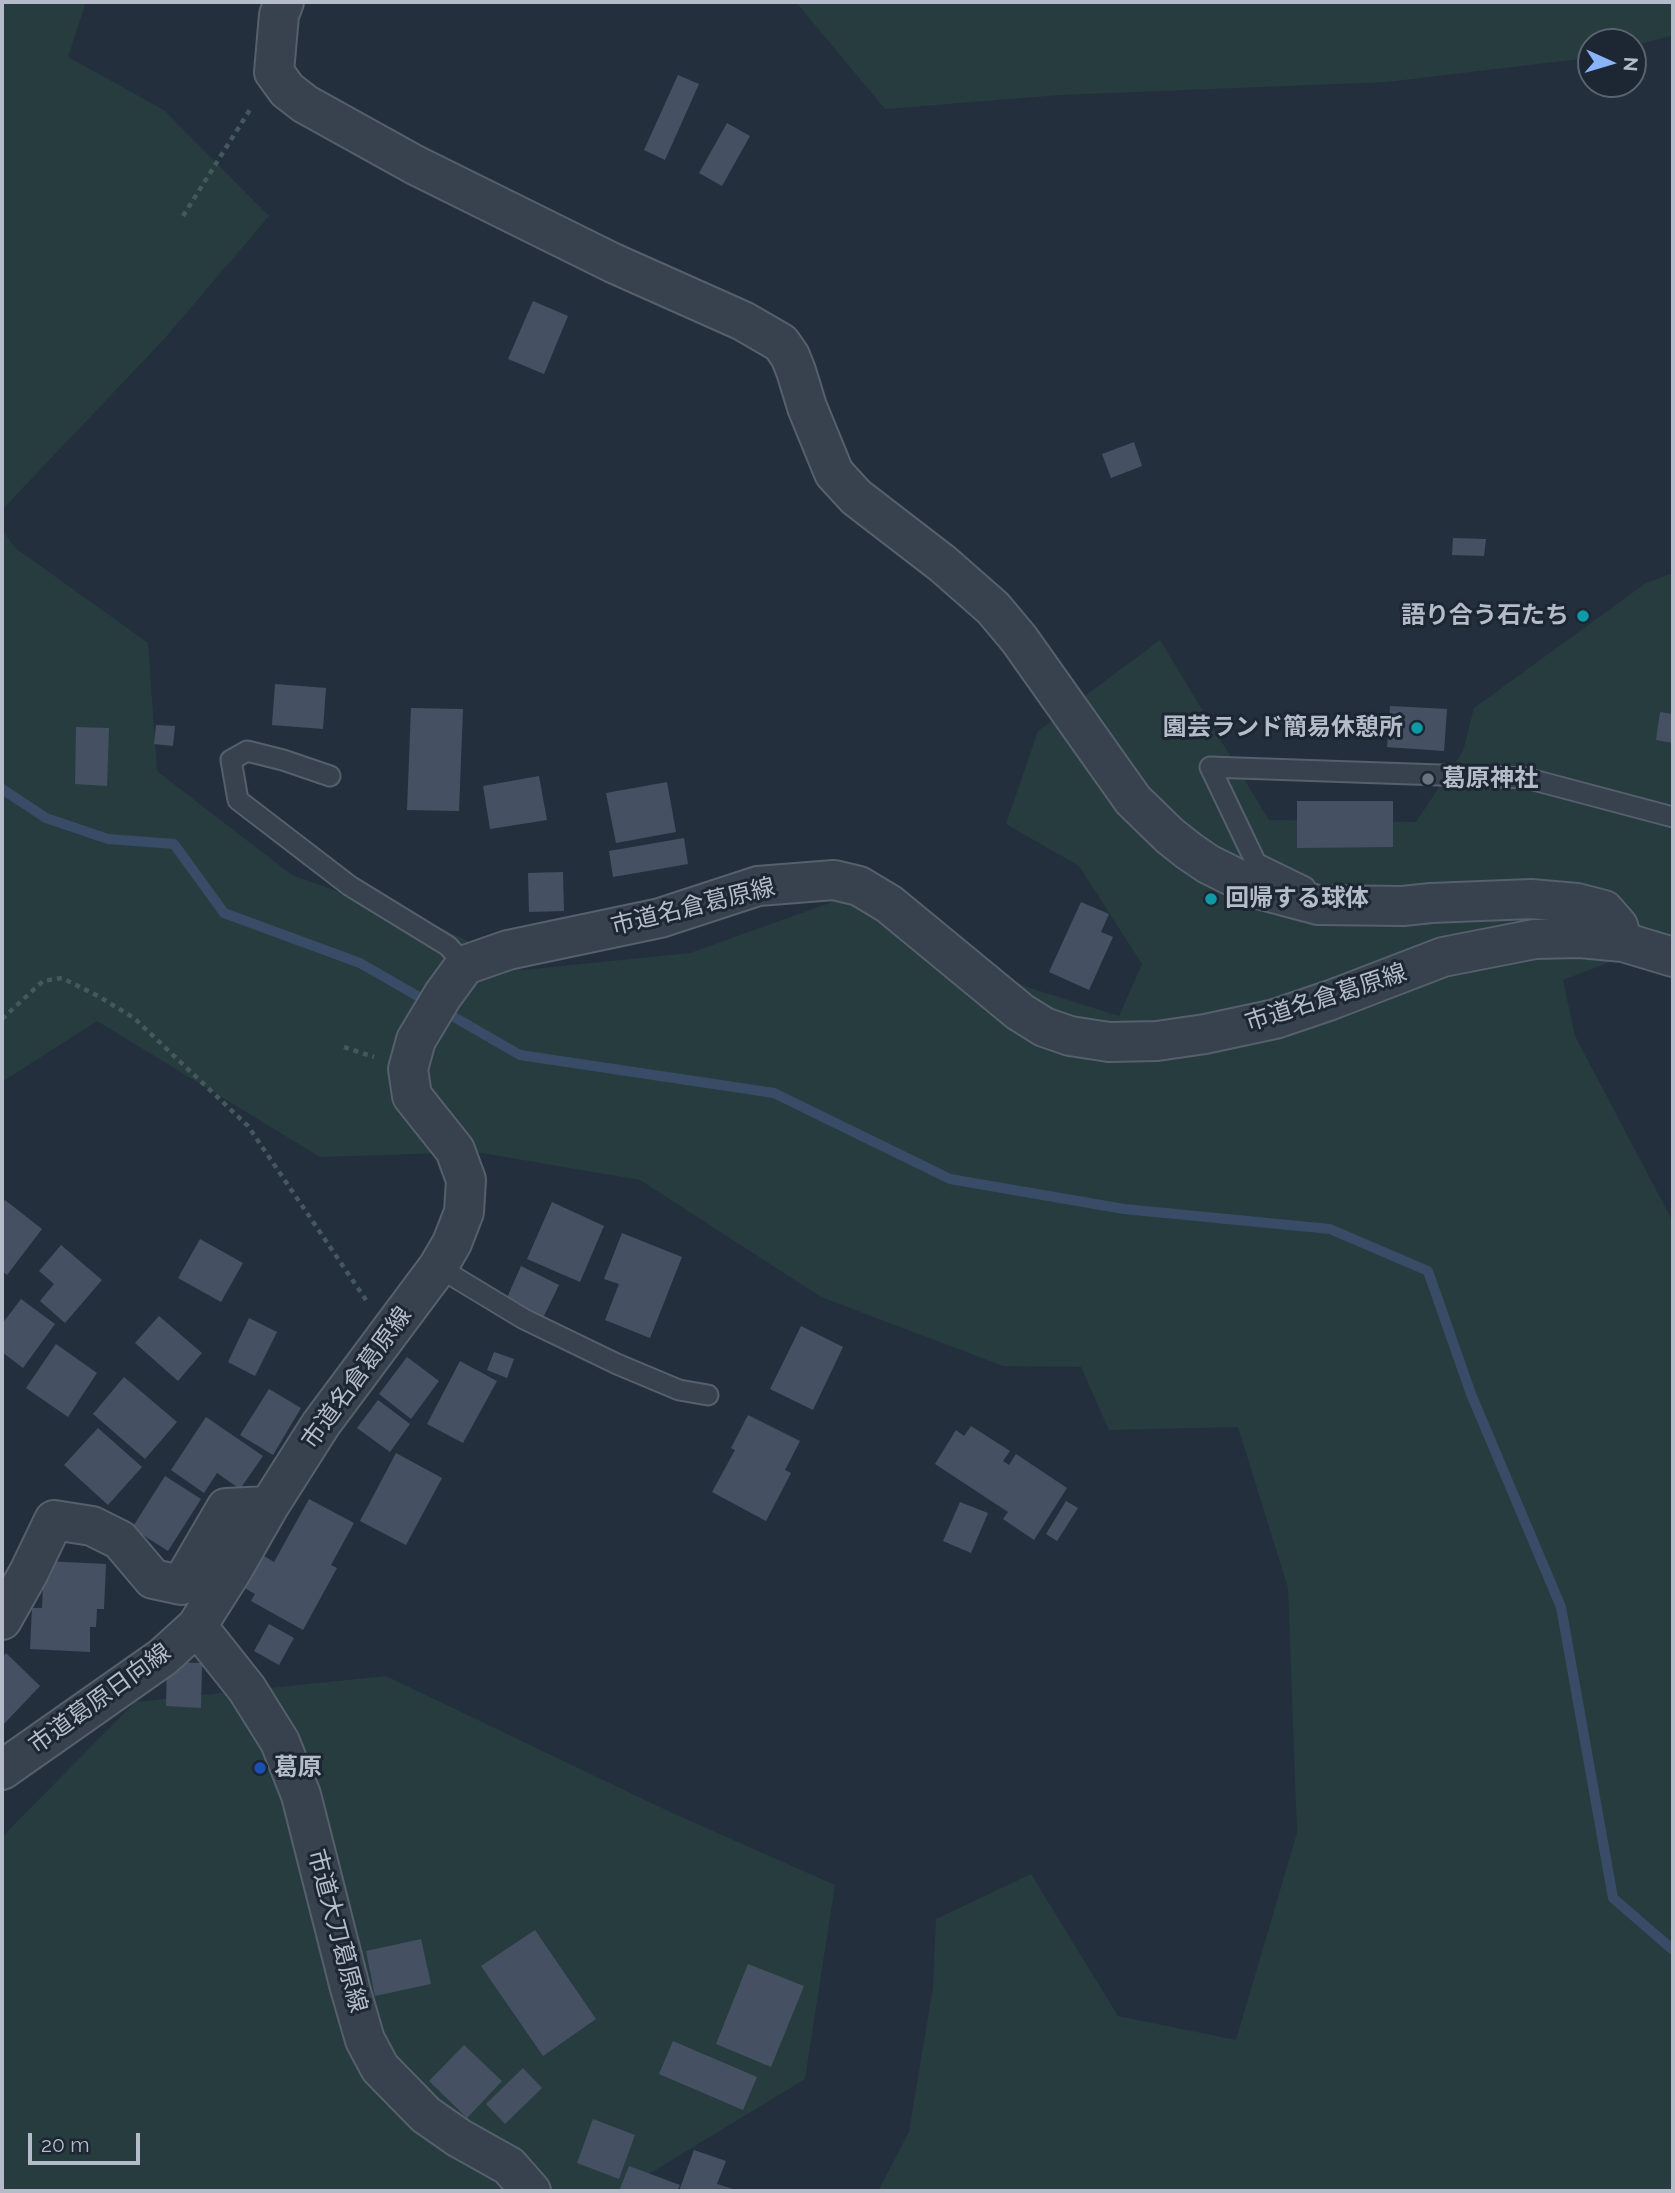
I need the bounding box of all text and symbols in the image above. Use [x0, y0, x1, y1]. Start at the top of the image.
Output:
north arrow [1577, 28, 1647, 98]
text: N [1619, 56, 1642, 72]
place label: 語り合う石たち [1401, 602, 1569, 630]
marker: 語り合う石たち [1575, 608, 1591, 624]
place label: 園芸ランド簡易休憩所 [1163, 714, 1403, 742]
marker: 園芸ランド簡易休憩所 [1409, 720, 1425, 736]
place label: 葛原神社 [1442, 765, 1538, 793]
marker: 葛原神社 [1420, 771, 1436, 787]
street label: 市道名倉葛原線 [608, 873, 778, 941]
place label: 回帰する球体 [1225, 885, 1369, 913]
marker: 回帰する球体 [1203, 891, 1219, 907]
street label: 市道名倉葛原線 [1242, 958, 1410, 1038]
street label: 市道名倉葛原線 [296, 1302, 418, 1454]
street label: 市道葛原日向線 [24, 1638, 176, 1760]
place label: 葛原 [274, 1754, 322, 1782]
marker: 葛原 [252, 1760, 268, 1776]
street label: 市道大刀葛原線 [301, 1846, 373, 2016]
scale bar [32, 2120, 144, 2164]
text: 20 m [41, 2132, 89, 2157]

